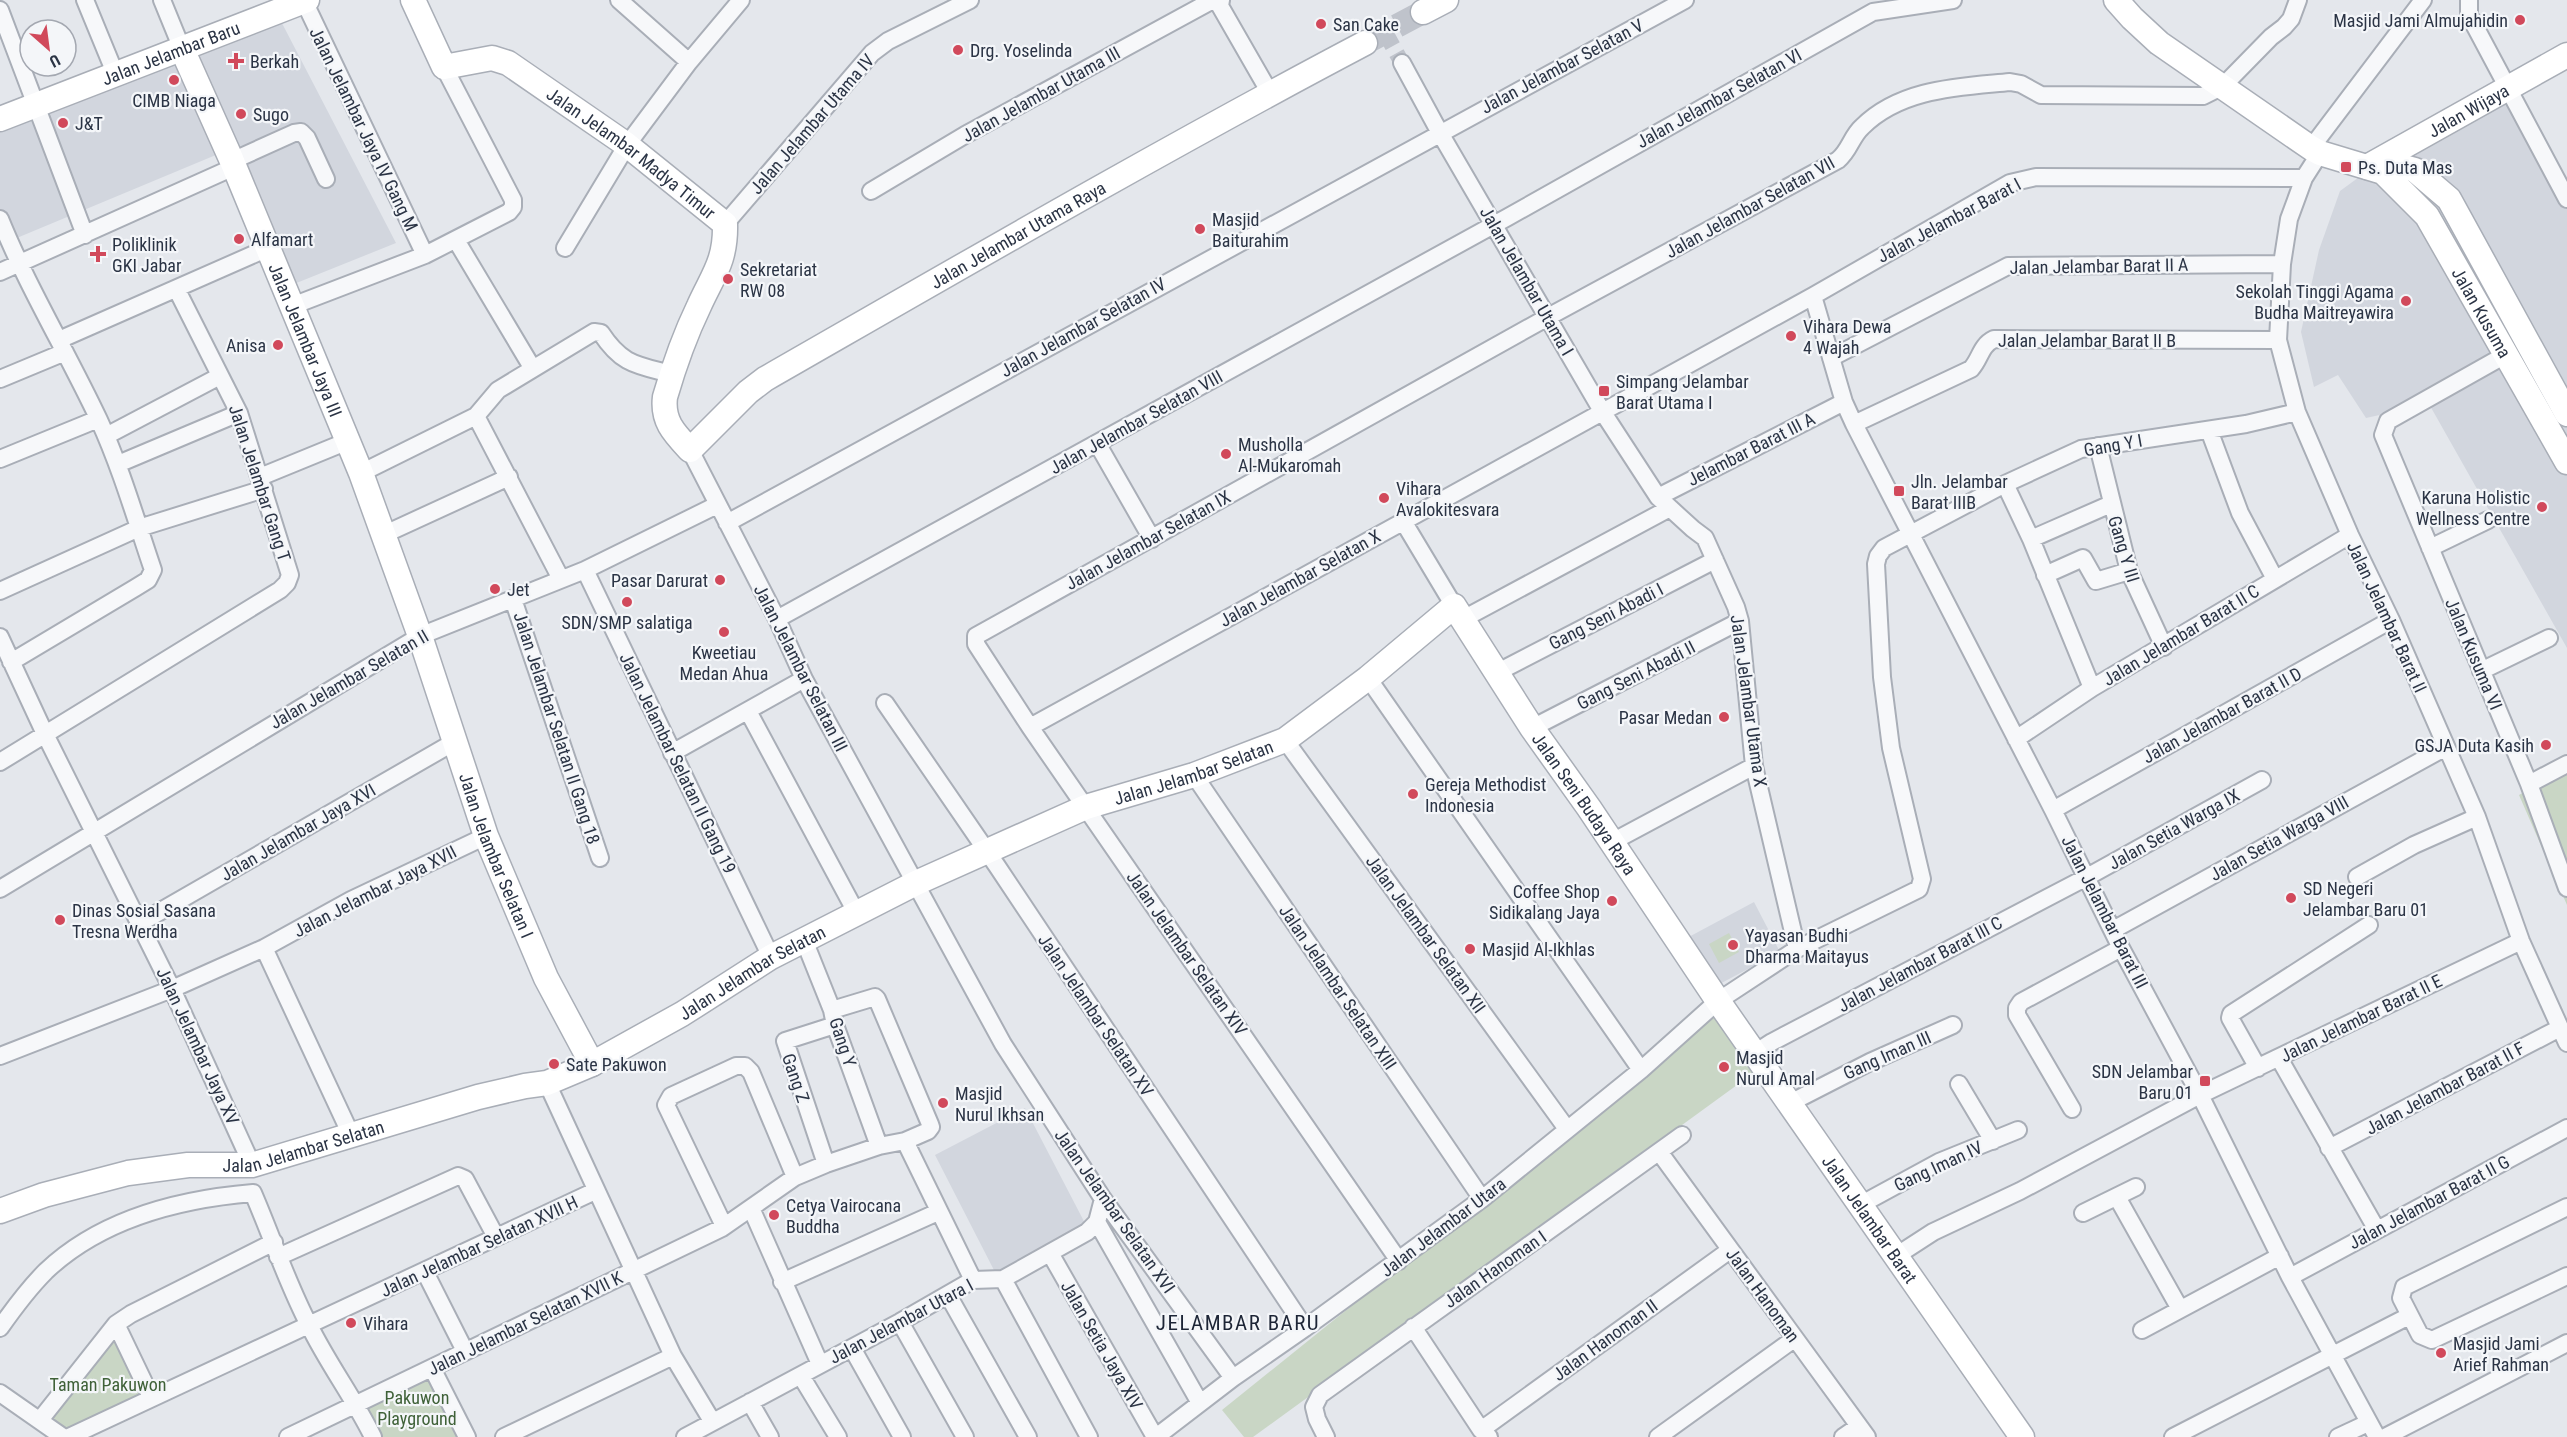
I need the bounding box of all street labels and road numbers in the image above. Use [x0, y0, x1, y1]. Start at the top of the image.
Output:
street label: Jalan Jelambar Selatan V [1477, 14, 1647, 118]
street label: Jalan Jelambar Baru [99, 17, 243, 89]
street label: Jalan Jelambar Jaya IV Gang M [305, 24, 423, 234]
street label: Jalan Jelambar Utama III [958, 42, 1124, 146]
street label: Jalan Jelambar Selatan VI [1633, 44, 1805, 152]
street label: Jalan Jelambar Utama IV [746, 50, 878, 198]
street label: Jalan Wijaya [2424, 79, 2512, 141]
street label: Jalan Jelambar Madya Timur [543, 83, 720, 223]
street label: Jalan Jelambar Selatan VII [1662, 152, 1838, 262]
street label: Jalan Jelambar Barat I [1874, 173, 2024, 267]
street label: Jalan Jelambar Utama Raya [927, 176, 1109, 292]
street label: Jalan Jelambar Utama I [1476, 203, 1578, 359]
street label: Jalan Jelambar Barat II A [2010, 254, 2189, 278]
street label: Jalan Jelambar Jaya III [265, 260, 347, 420]
street label: Jalan Kusuma [2448, 264, 2516, 361]
street label: Jalan Jelambar Selatan IV [997, 273, 1169, 381]
street label: Jalan Jelambar Barat II B [1998, 330, 2176, 351]
street label: Jalan Jelambar Selatan VIII [1046, 366, 1226, 478]
street label: Jalan Jelambar Gang T [225, 402, 295, 564]
street label: Jelambar Barat III A [1684, 408, 1819, 490]
street label: Gang Y I [2082, 430, 2144, 460]
street label: Jalan Jelambar Selatan IX [1062, 486, 1234, 594]
street label: Gang Y III [2104, 513, 2144, 585]
street label: Jalan Jelambar Selatan X [1216, 525, 1384, 631]
street label: Jalan Jelambar Barat II [2343, 538, 2431, 696]
street label: Gang Seni Abadi I [1545, 578, 1667, 654]
street label: Jalan Jelambar Barat II C [2099, 580, 2263, 690]
street label: Jalan Jelambar Selatan III [750, 581, 852, 755]
street label: Jalan Kusuma VI [2441, 595, 2507, 713]
street label: Jalan Jelambar Selatan II Gang 18 [510, 609, 604, 847]
street label: Jalan Jelambar Utama X [1727, 613, 1771, 789]
street label: Jalan Jelambar Selatan II [266, 625, 432, 733]
street label: Gang Seni Abadi II [1573, 636, 1699, 714]
street label: Jalan Jelambar Selatan II Gang 19 [615, 649, 741, 877]
street label: Jalan Jelambar Barat II D [2139, 663, 2305, 767]
street label: Jalan Seni Budaya Raya [1528, 729, 1641, 879]
street label: Jalan Jelambar Selatan [1111, 735, 1276, 809]
street label: Jalan Jelambar Selatan I [455, 770, 538, 941]
street label: Jalan Jelambar Jaya XVI [217, 779, 379, 885]
street label: Jalan Setia Warga IX [2105, 784, 2243, 874]
street label: Jalan Setia Warga VIII [2206, 791, 2352, 885]
street label: Jalan Jelambar Barat III [2057, 832, 2153, 992]
street label: Jalan Jelambar Jaya XVII [290, 841, 460, 941]
street label: Jalan Jelambar Selatan XII [1362, 851, 1490, 1017]
street label: Jalan Jelambar Selatan XIV [1122, 867, 1252, 1039]
street label: Jalan Jelambar Selatan XIII [1275, 901, 1401, 1073]
street label: Jalan Jelambar Barat III C [1834, 912, 2006, 1016]
street label: Jalan Jelambar Selatan [675, 921, 829, 1024]
street label: Jalan Jelambar Selatan XV [1034, 930, 1158, 1100]
street label: Jalan Jelambar Jaya XV [152, 964, 244, 1128]
street label: Jalan Jelambar Barat II E [2277, 970, 2445, 1066]
street label: Gang Y [825, 1015, 861, 1070]
street label: Gang Iman III [1840, 1026, 1934, 1084]
street label: Jalan Jelambar Barat II F [2362, 1037, 2528, 1139]
street label: Gang Z [778, 1051, 814, 1105]
street label: Jalan Jelambar Selatan [222, 1115, 386, 1176]
street label: Jalan Jelambar Selatan XVI [1050, 1125, 1180, 1297]
street label: Gang Iman IV [1890, 1136, 1986, 1196]
street label: Jalan Jelambar Barat [1818, 1151, 1922, 1287]
street label: Jalan Jelambar Barat II G [2345, 1151, 2513, 1253]
street label: Jalan Jelambar Utara [1376, 1173, 1510, 1281]
street label: Jalan Jelambar Selatan XVII H [377, 1191, 581, 1301]
street label: Jalan Hanoman I [1440, 1226, 1550, 1312]
street label: Jalan Hanoman [1722, 1244, 1804, 1346]
street label: Jalan Jelambar Selatan XVII K [424, 1267, 626, 1379]
street label: Jalan Jelambar Utara I [825, 1274, 977, 1368]
street label: Jalan Setia Jaya XIV [1057, 1277, 1147, 1413]
street label: Jalan Hanoman II [1548, 1295, 1662, 1385]

